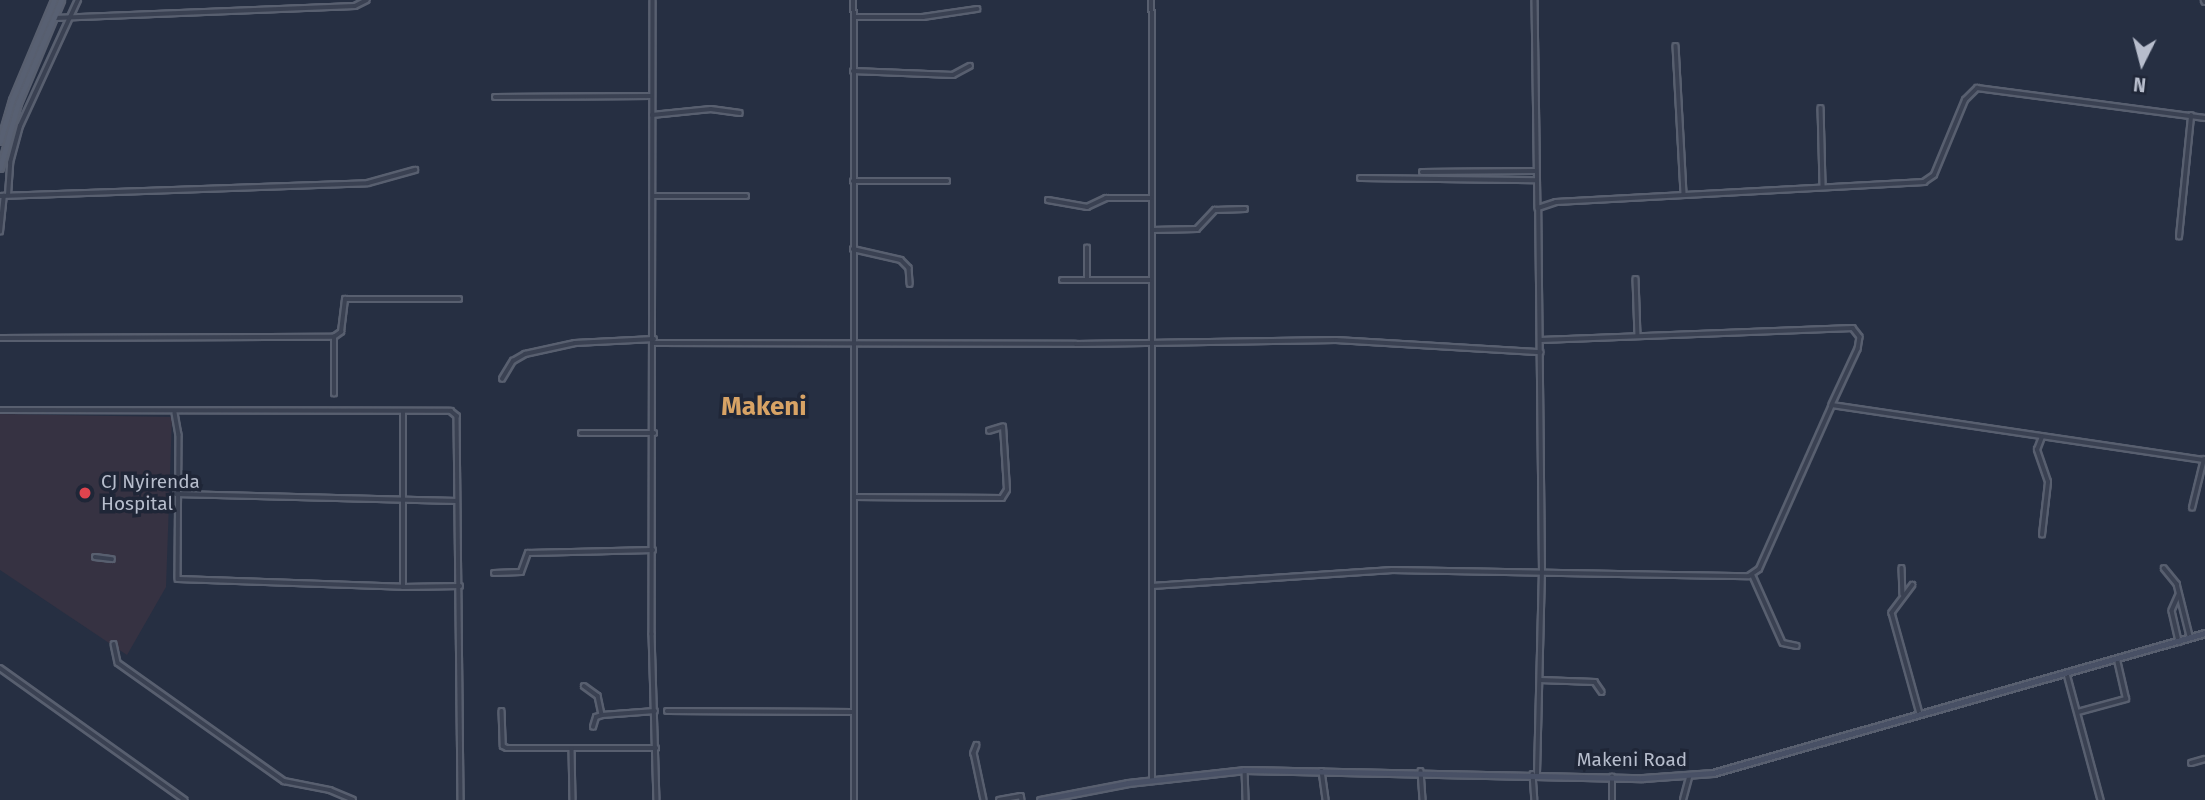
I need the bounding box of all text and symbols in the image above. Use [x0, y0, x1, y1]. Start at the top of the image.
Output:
north arrow [2107, 28, 2177, 98]
text: N [2132, 72, 2147, 96]
district label: Makeni [721, 391, 807, 423]
place label: CJ Nyirenda Hospital [101, 471, 200, 515]
marker: CJ Nyirenda Hospital [75, 483, 95, 503]
street label: Makeni Road [1577, 749, 1687, 771]

